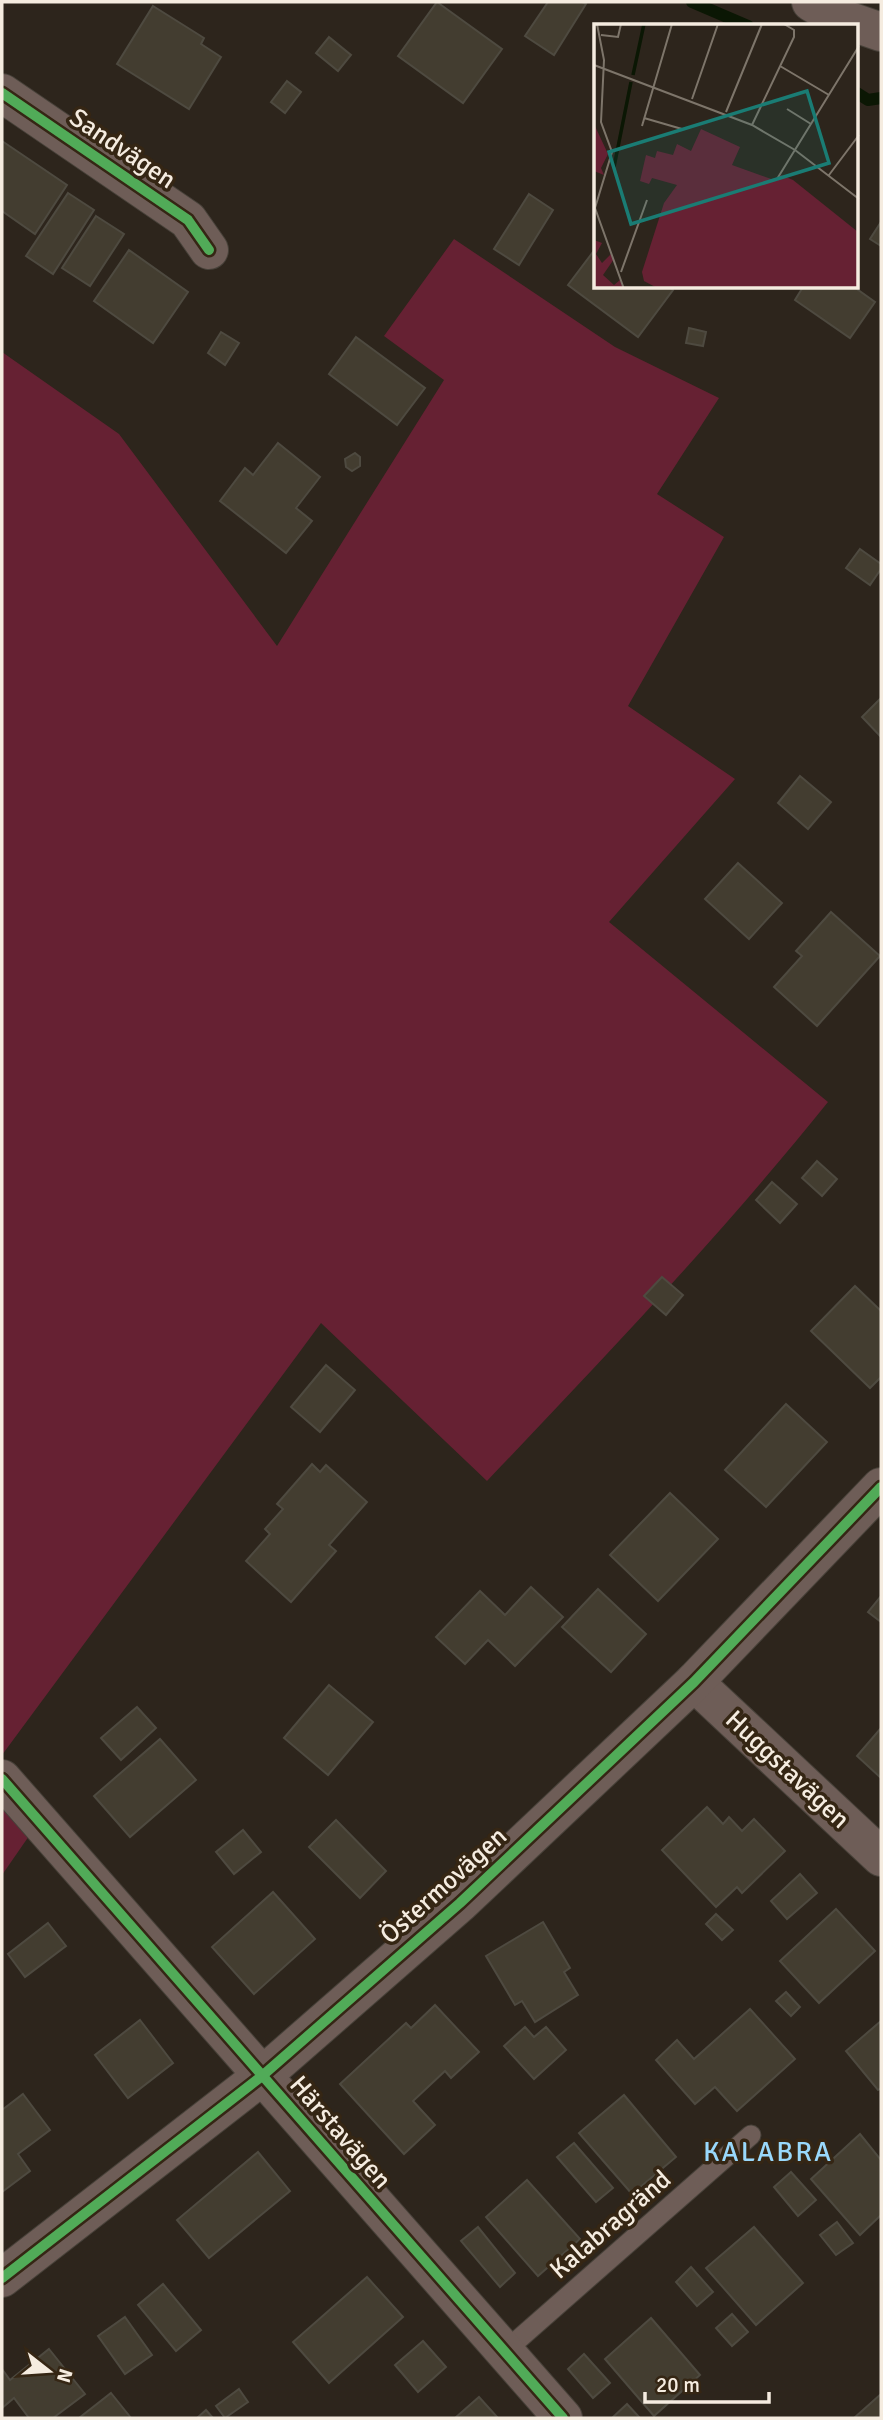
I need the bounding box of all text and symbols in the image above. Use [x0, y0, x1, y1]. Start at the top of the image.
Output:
inset map [594, 24, 858, 289]
street label: Sandvägen [63, 102, 182, 196]
street label: Huggstavägen [719, 1704, 856, 1835]
street label: Östermovägen [374, 1820, 514, 1951]
street label: Härstavägen [282, 2070, 398, 2196]
district label: KALABRA [703, 2135, 833, 2169]
street label: Kalabragränd [544, 2163, 678, 2286]
north arrow [14, 2336, 84, 2406]
scale bar [645, 2360, 769, 2404]
text: N [51, 2366, 78, 2386]
text: 20 m [656, 2372, 700, 2398]

